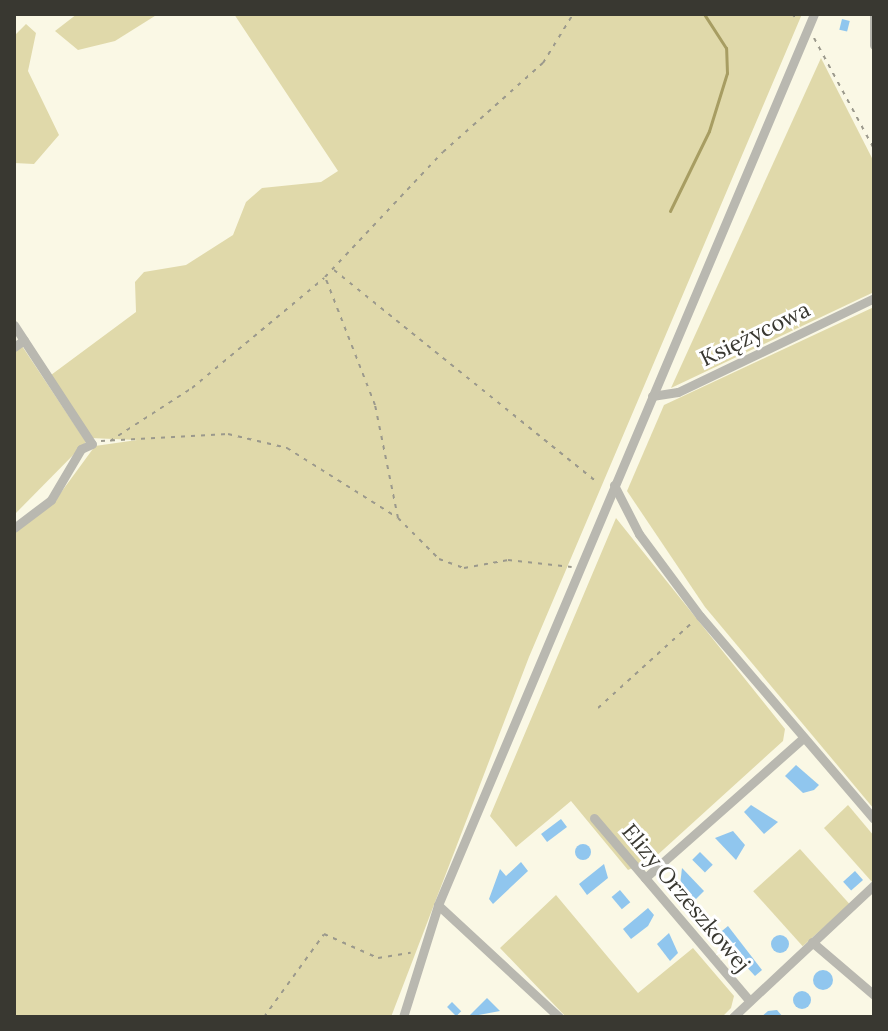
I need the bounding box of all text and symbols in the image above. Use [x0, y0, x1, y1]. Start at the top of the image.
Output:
street label: Księżycowa [696, 296, 814, 372]
street label: Elizy Orzeszkowej [616, 819, 756, 977]

